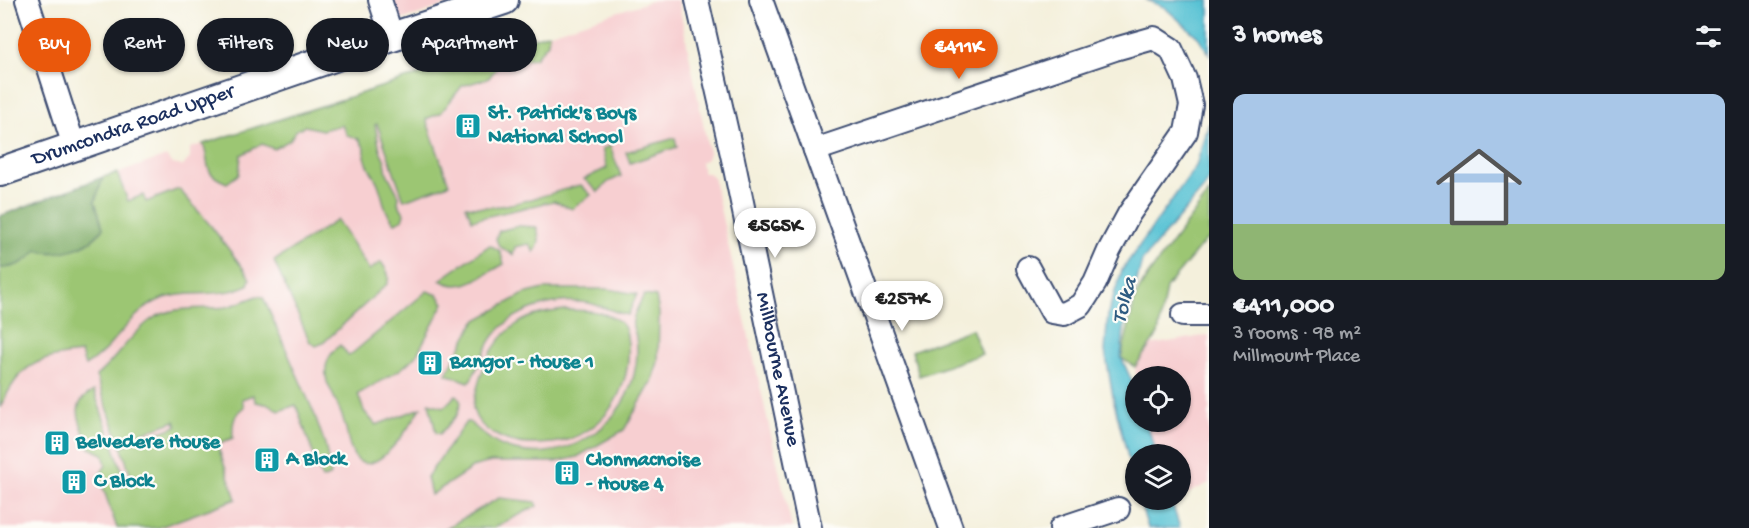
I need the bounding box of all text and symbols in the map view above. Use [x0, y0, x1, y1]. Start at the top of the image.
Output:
chip: Buy [18, 18, 91, 72]
chip: Rent [103, 18, 185, 72]
chip: Filters [197, 18, 294, 72]
chip: New [306, 18, 389, 72]
chip: Apartment [401, 18, 537, 72]
icon: filters [1692, 20, 1725, 53]
text: 3 homes [1233, 21, 1322, 52]
pin: €411K [917, 29, 1001, 80]
text: €411K [935, 37, 983, 60]
street label: Drumcondra Road Upper [27, 79, 239, 173]
place label: St. Patrick's Boys National School [488, 102, 637, 151]
building icon: St. Patrick's Boys National School [453, 111, 483, 141]
icon: home [1425, 133, 1533, 241]
pin: €565K [733, 208, 817, 259]
text: €565K [748, 216, 802, 239]
water label: Tolka [1107, 273, 1145, 327]
pin: €257K [860, 281, 944, 332]
text: €257K [875, 289, 929, 312]
street label: Millbourne Avenue [749, 290, 805, 450]
text: €411,000 [1233, 292, 1334, 323]
text: 3 rooms · 98 m² [1233, 323, 1361, 346]
text: Millmount Place [1233, 346, 1360, 369]
building icon: Bangor - House 1 [415, 348, 445, 378]
place label: Bangor - House 1 [449, 351, 594, 376]
map controls [1125, 366, 1191, 510]
button: locate [1125, 366, 1191, 432]
building icon: Belvedere House [42, 428, 72, 458]
place label: Belvedere House [75, 431, 221, 456]
button: layers [1125, 444, 1191, 510]
building icon: A Block [252, 445, 282, 475]
place label: A Block [285, 448, 349, 473]
place label: Clonmacnoise - House 4 [585, 449, 702, 498]
building icon: Clonmacnoise - House 4 [552, 458, 582, 488]
building icon: C Block [59, 467, 89, 497]
place label: C Block [93, 470, 156, 495]

